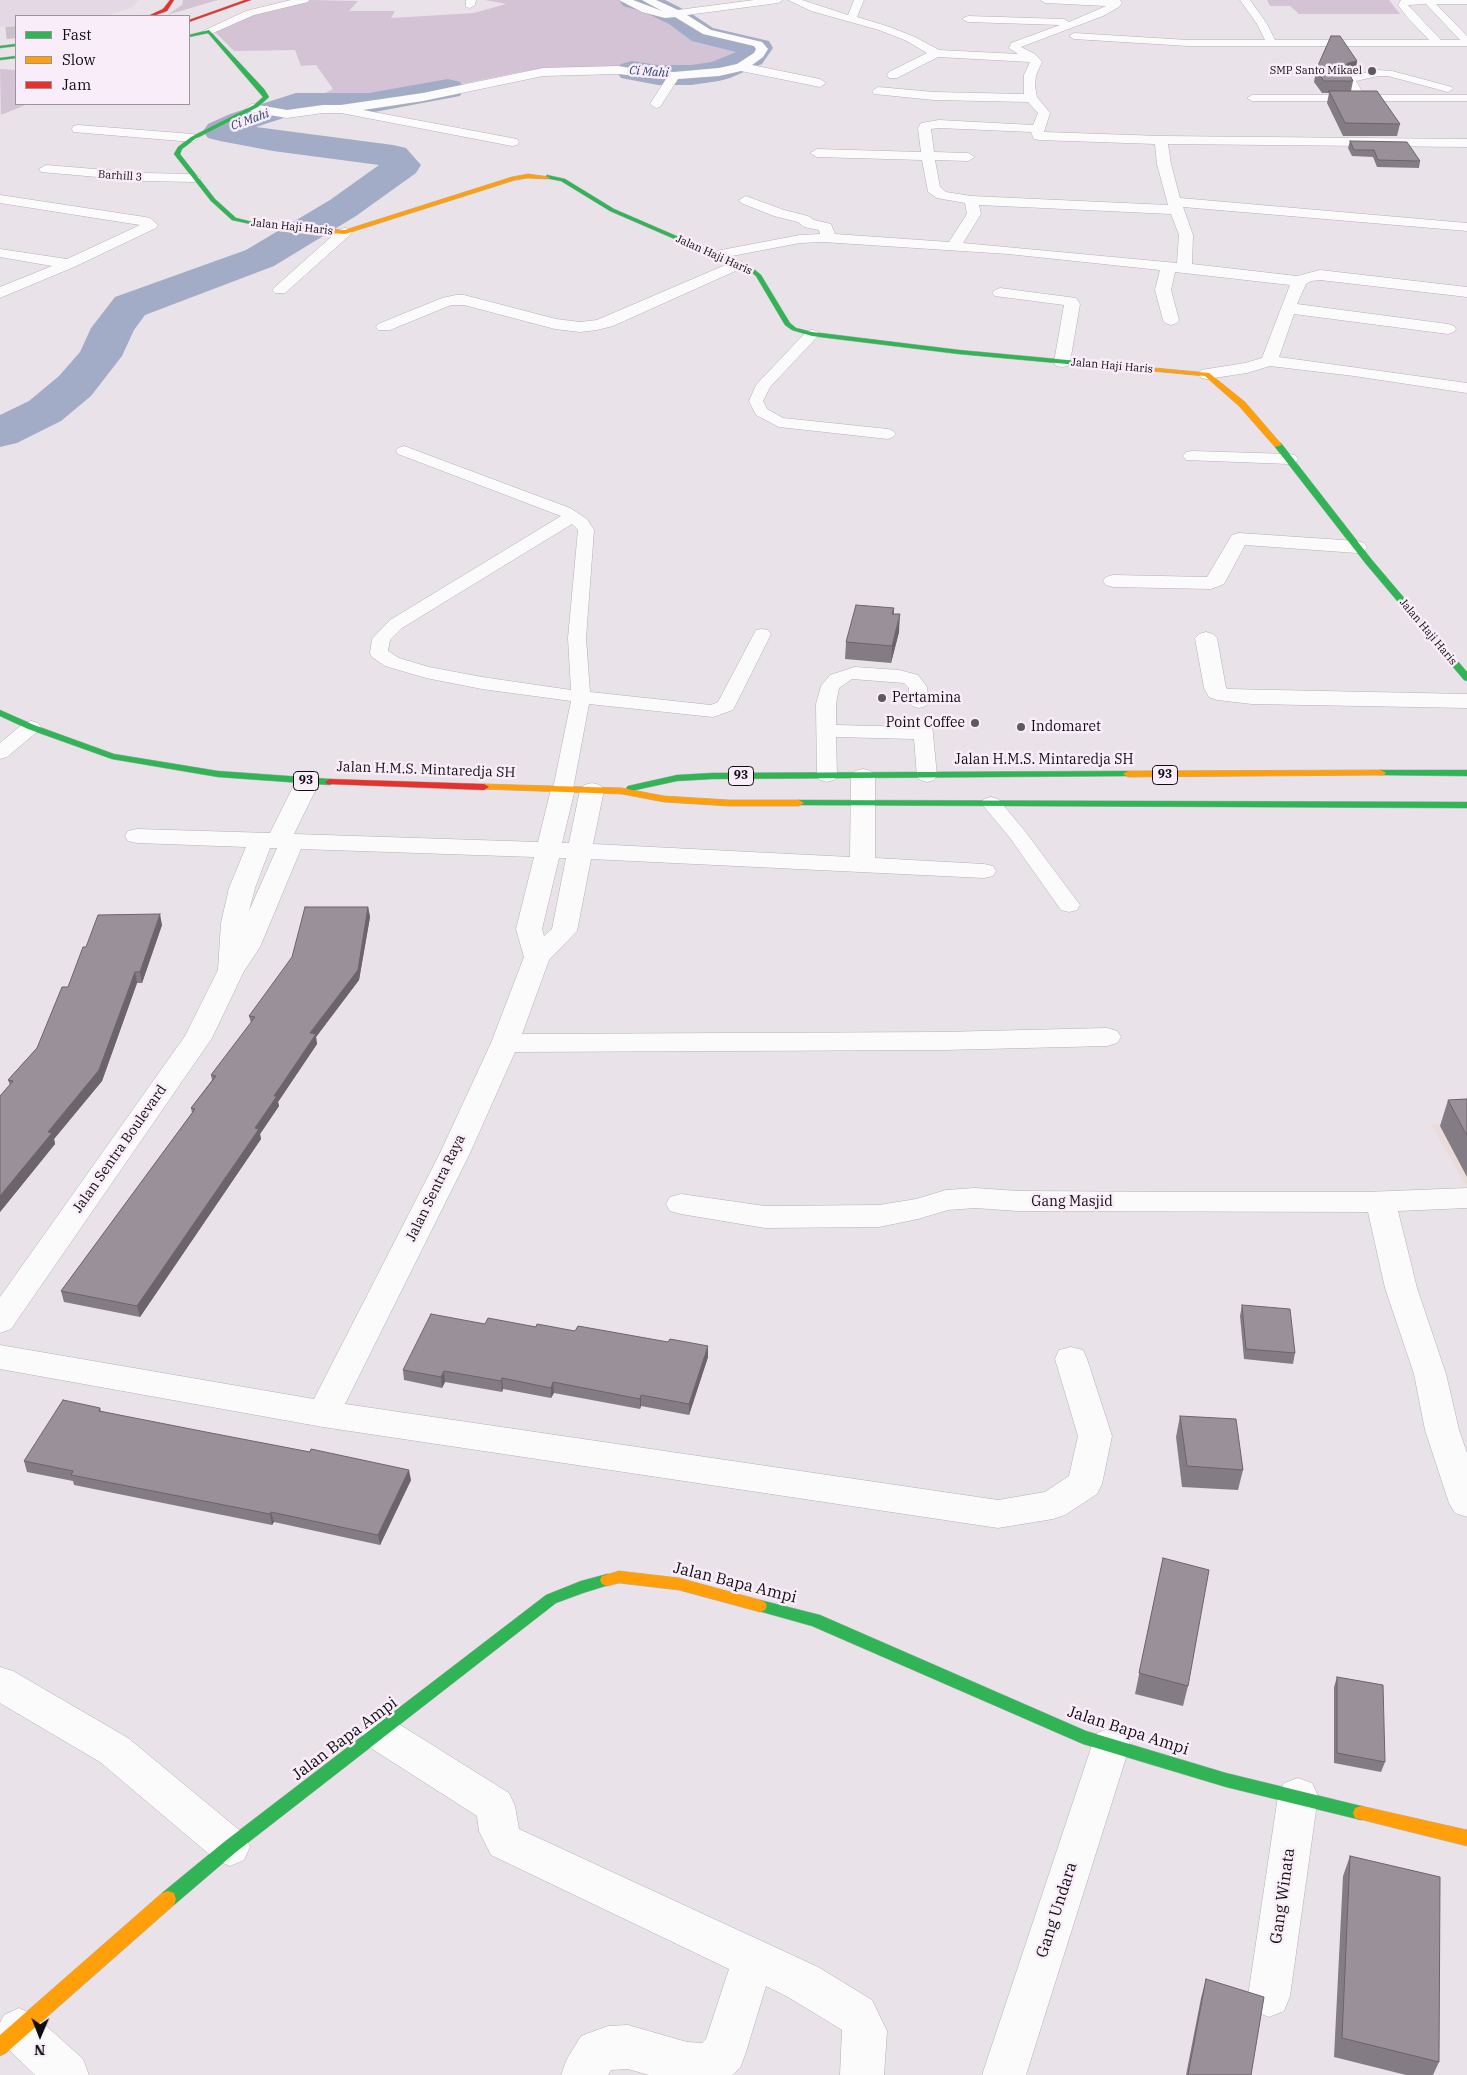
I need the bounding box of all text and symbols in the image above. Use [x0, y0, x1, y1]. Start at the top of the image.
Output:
legend [15, 15, 190, 105]
text: Fast [62, 25, 92, 44]
text: Slow [62, 50, 95, 69]
water label: Ci Mahi [629, 63, 669, 81]
place label: SMP Santo Mikael [1270, 64, 1362, 78]
marker: SMP Santo Mikael [1366, 65, 1378, 77]
text: Jam [62, 75, 91, 94]
water label: Ci Mahi [229, 106, 271, 134]
street label: Barhill 3 [97, 168, 143, 184]
street label: Jalan Haji Haris [250, 216, 334, 238]
street label: Jalan Haji Haris [674, 232, 754, 278]
street label: Jalan Haji Haris [1070, 356, 1154, 376]
street label: Jalan Haji Haris [1397, 596, 1459, 668]
place label: Pertamina [892, 690, 961, 706]
marker: Pertamina [876, 692, 888, 704]
place label: Point Coffee [886, 715, 965, 731]
marker: Point Coffee [969, 717, 981, 729]
place label: Indomaret [1031, 719, 1101, 735]
marker: Indomaret [1015, 721, 1027, 733]
street label: Jalan H.M.S. Mintaredja SH [955, 752, 1133, 768]
street label: Jalan H.M.S. Mintaredja SH [336, 758, 516, 782]
road number: 93 [728, 766, 754, 786]
road number: 93 [1152, 766, 1178, 784]
road number: 93 [294, 771, 318, 790]
street label: Jalan Sentra Boulevard [70, 1082, 170, 1216]
street label: Jalan Sentra Raya [403, 1132, 469, 1244]
street label: Gang Masjid [1031, 1194, 1113, 1210]
street label: Jalan Bapa Ampi [671, 1558, 799, 1608]
street label: Jalan Bapa Ampi [289, 1693, 401, 1785]
street label: Jalan Bapa Ampi [1065, 1702, 1191, 1760]
street label: Gang Winata [1267, 1847, 1299, 1945]
street label: Gang Undara [1033, 1860, 1081, 1960]
north arrow [15, 2010, 65, 2060]
text: N [34, 2041, 45, 2059]

